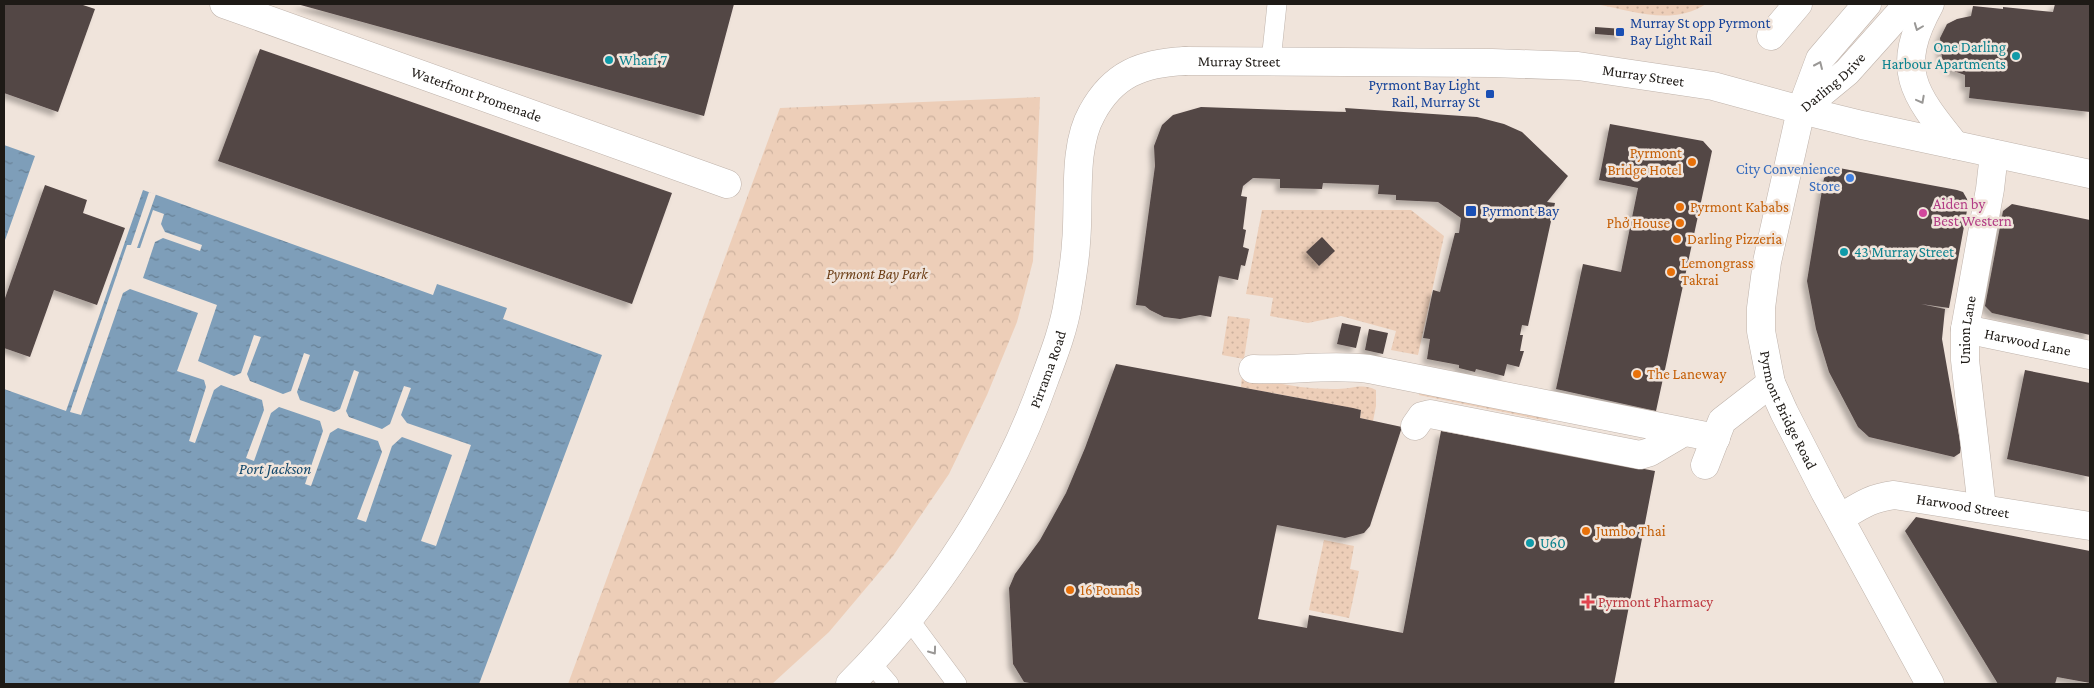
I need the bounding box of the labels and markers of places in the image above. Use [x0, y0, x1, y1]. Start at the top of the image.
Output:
place label: Murray St opp Pyrmont Bay Light Rail [1630, 15, 1772, 49]
marker: Murray St opp Pyrmont Bay Light Rail [1614, 26, 1626, 38]
place label: One Darling Harbour Apartments [1882, 39, 2006, 73]
marker: One Darling Harbour Apartments [2010, 50, 2022, 62]
place label: Wharf 7 [619, 52, 667, 68]
marker: Wharf 7 [603, 54, 615, 66]
place label: Pyrmont Bay Light Rail, Murray St [1368, 77, 1481, 111]
marker: Pyrmont Bay Light Rail, Murray St [1484, 88, 1496, 100]
place label: Pyrmont Bridge Hotel [1607, 145, 1683, 179]
marker: Pyrmont Bridge Hotel [1686, 156, 1698, 168]
place label: City Convenience Store [1736, 161, 1840, 194]
marker: City Convenience Store [1844, 172, 1856, 184]
place label: Aiden by Best Western [1933, 196, 2012, 229]
place label: Pyrmont Kababs [1690, 199, 1789, 216]
marker: Pyrmont Kababs [1674, 201, 1686, 213]
place label: Pyrmont Bay [1482, 203, 1559, 220]
marker: Pyrmont Bay [1464, 204, 1478, 218]
marker: Aiden by Best Western [1917, 207, 1929, 219]
place label: Phở House [1606, 215, 1670, 231]
marker: Phở House [1674, 217, 1686, 229]
place label: Darling Pizzeria [1687, 231, 1782, 248]
marker: Darling Pizzeria [1671, 233, 1683, 245]
place label: 43 Murray Street [1854, 244, 1955, 261]
marker: 43 Murray Street [1838, 246, 1850, 258]
place label: Lemongrass Takrai [1681, 255, 1754, 288]
marker: Lemongrass Takrai [1665, 266, 1677, 278]
place label: The Laneway [1647, 366, 1726, 383]
marker: The Laneway [1631, 368, 1643, 380]
place label: Jumbo Thai [1594, 523, 1666, 540]
marker: Jumbo Thai [1580, 525, 1592, 537]
place label: U60 [1540, 535, 1566, 551]
marker: U60 [1524, 537, 1536, 549]
place label: 16 Pounds [1080, 582, 1140, 598]
marker: 16 Pounds [1064, 584, 1076, 596]
place label: Pyrmont Pharmacy [1598, 594, 1713, 611]
marker: Pyrmont Pharmacy [1582, 596, 1594, 608]

